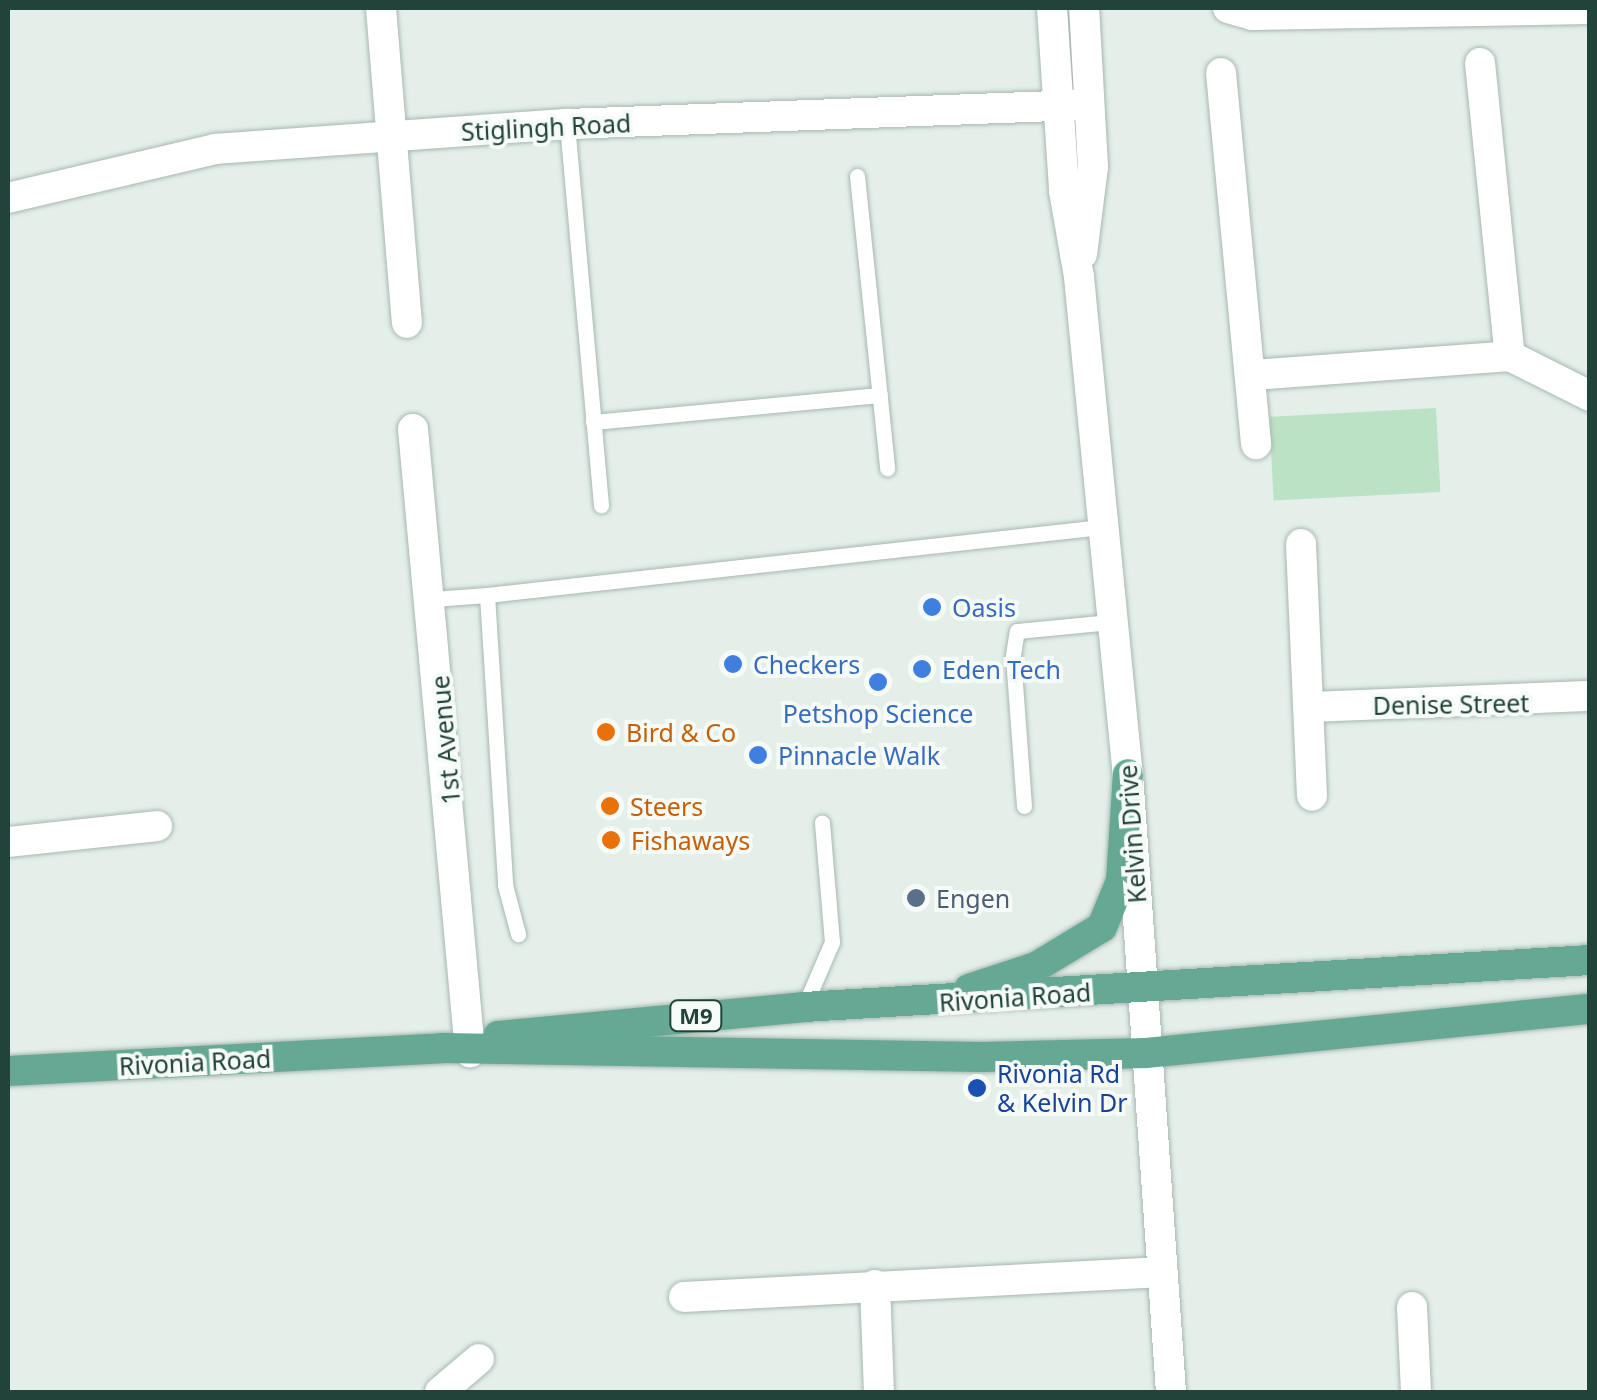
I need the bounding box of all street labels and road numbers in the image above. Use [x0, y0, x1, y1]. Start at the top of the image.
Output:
street label: Stiglingh Road [460, 108, 632, 146]
street label: 1st Avenue [424, 674, 466, 806]
street label: Denise Street [1372, 688, 1530, 720]
street label: Kelvin Drive [1112, 764, 1152, 904]
street label: Rivonia Road [938, 977, 1092, 1017]
road number: M9 [668, 999, 724, 1033]
street label: Rivonia Road [118, 1043, 272, 1081]

